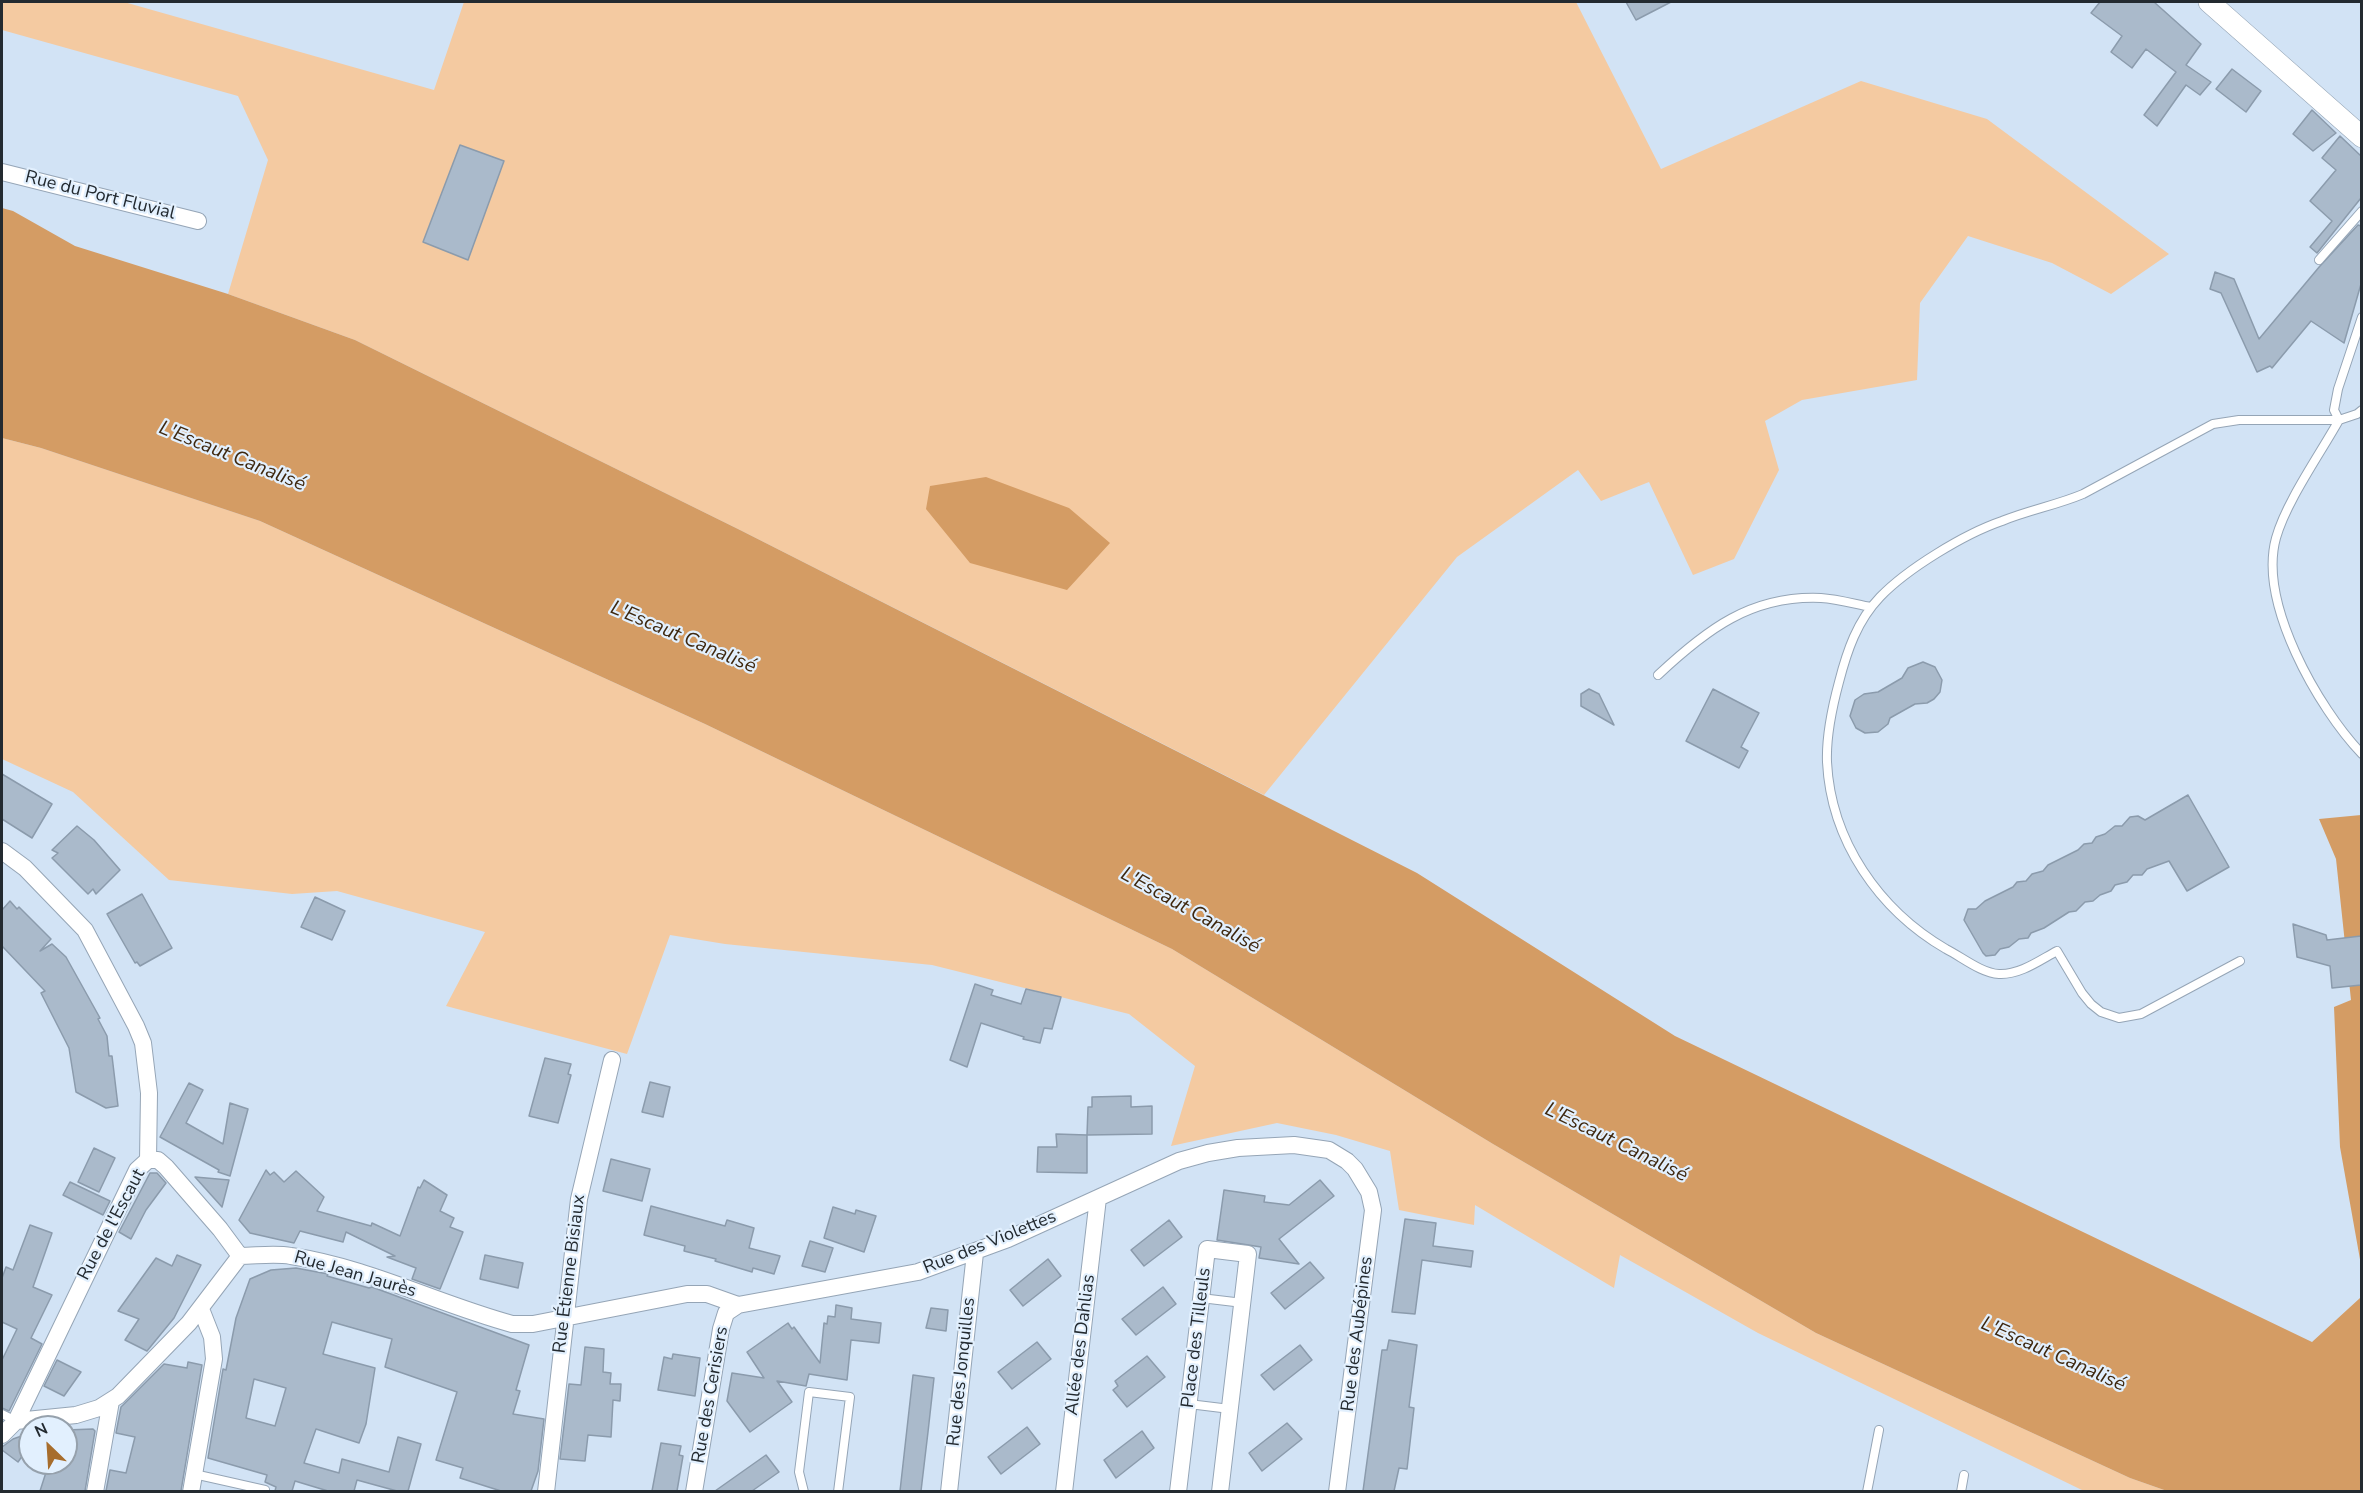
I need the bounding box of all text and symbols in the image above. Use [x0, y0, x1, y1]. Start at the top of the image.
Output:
street label: Rue du Port Fluvial [23, 167, 177, 225]
water label: L'Escaut Canalisé [155, 417, 309, 497]
water label: L'Escaut Canalisé [606, 596, 760, 680]
water label: L'Escaut Canalisé [1116, 863, 1264, 959]
water label: L'Escaut Canalisé [1541, 1098, 1691, 1188]
street label: Rue de l'Escaut [74, 1166, 150, 1284]
street label: Rue Étienne Bisiaux [550, 1193, 590, 1355]
street label: Rue des Violettes [920, 1206, 1060, 1280]
street label: Rue Jean Jaurès [291, 1247, 419, 1303]
street label: Rue des Aubépines [1338, 1255, 1378, 1413]
street label: Place des Tilleuls [1178, 1267, 1216, 1409]
street label: Allée des Dahlias [1062, 1273, 1100, 1417]
street label: Rue des Jonquilles [943, 1297, 981, 1447]
water label: L'Escaut Canalisé [1977, 1312, 2129, 1398]
street label: Rue des Cerisiers [688, 1325, 734, 1465]
north arrow [18, 1415, 78, 1475]
text: N [31, 1418, 51, 1443]

